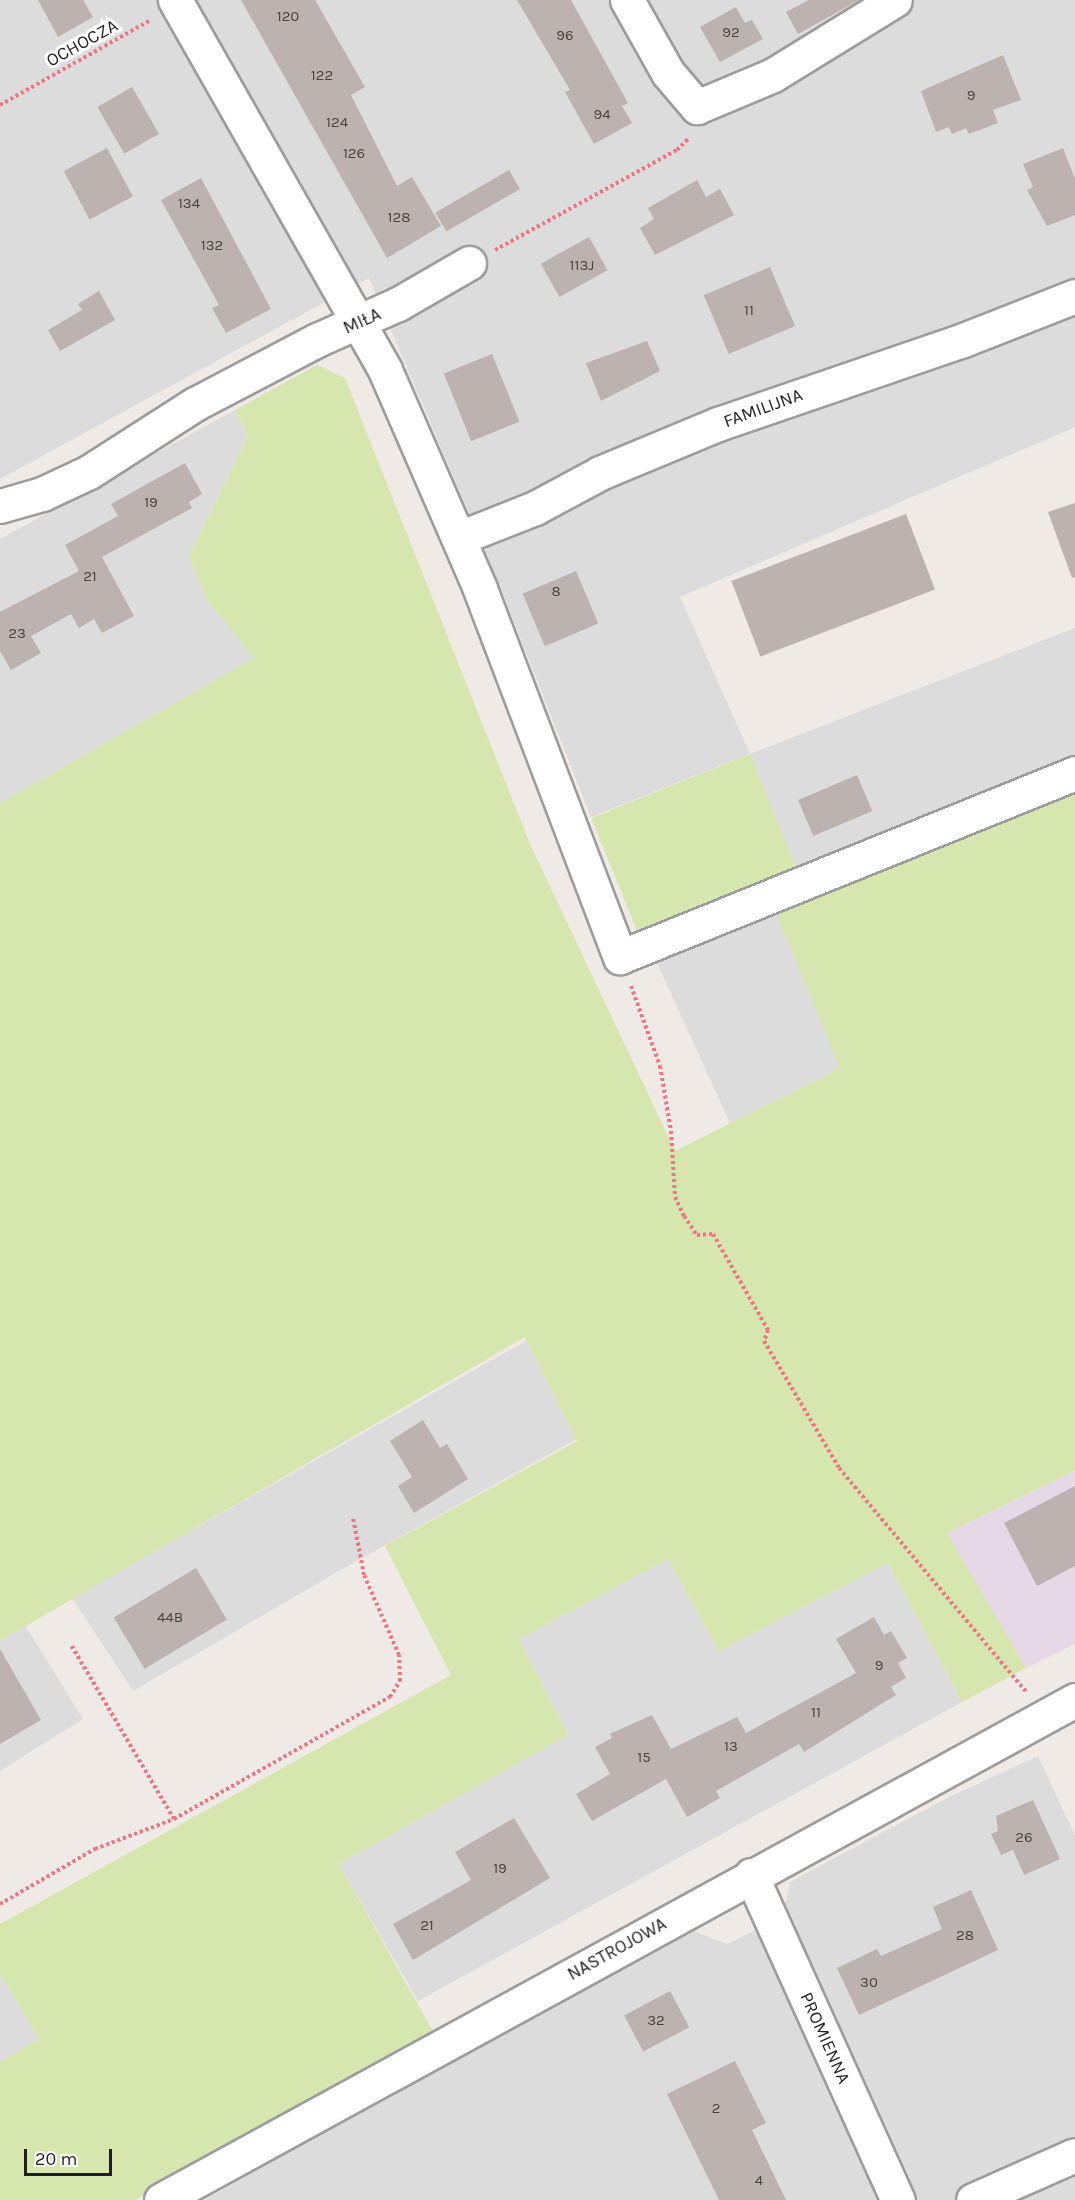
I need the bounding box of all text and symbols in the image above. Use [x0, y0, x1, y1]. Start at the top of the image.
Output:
house number: 120 [277, 8, 299, 26]
street label: OCHOCZA [43, 15, 121, 71]
house number: 92 [722, 24, 740, 42]
house number: 96 [556, 27, 574, 45]
house number: 122 [311, 67, 333, 85]
house number: 9 [967, 87, 975, 105]
house number: 94 [593, 106, 611, 124]
house number: 124 [326, 114, 348, 132]
house number: 126 [343, 145, 365, 163]
house number: 134 [178, 195, 200, 213]
house number: 128 [388, 209, 410, 227]
house number: 132 [201, 237, 223, 255]
house number: 113J [570, 257, 594, 275]
house number: 11 [744, 302, 754, 320]
street label: MIŁA [340, 303, 384, 339]
street label: FAMILIJNA [721, 384, 805, 432]
house number: 19 [144, 494, 158, 512]
house number: 21 [83, 568, 97, 586]
house number: 8 [551, 583, 561, 601]
house number: 23 [8, 625, 26, 643]
house number: 44B [157, 1609, 183, 1627]
house number: 9 [875, 1657, 883, 1675]
house number: 11 [811, 1704, 821, 1722]
house number: 13 [724, 1738, 738, 1756]
house number: 15 [637, 1749, 651, 1767]
house number: 26 [1015, 1829, 1033, 1847]
house number: 19 [493, 1860, 507, 1878]
street label: NASTROJOWA [564, 1913, 670, 1985]
house number: 21 [420, 1917, 434, 1935]
house number: 28 [956, 1927, 974, 1945]
house number: 30 [860, 1974, 878, 1992]
street label: PROMIENNA [795, 1989, 855, 2087]
house number: 32 [647, 2012, 665, 2030]
house number: 2 [712, 2100, 720, 2118]
scale bar [27, 2137, 116, 2175]
text: 20 m [35, 2148, 77, 2170]
house number: 4 [755, 2172, 763, 2190]

